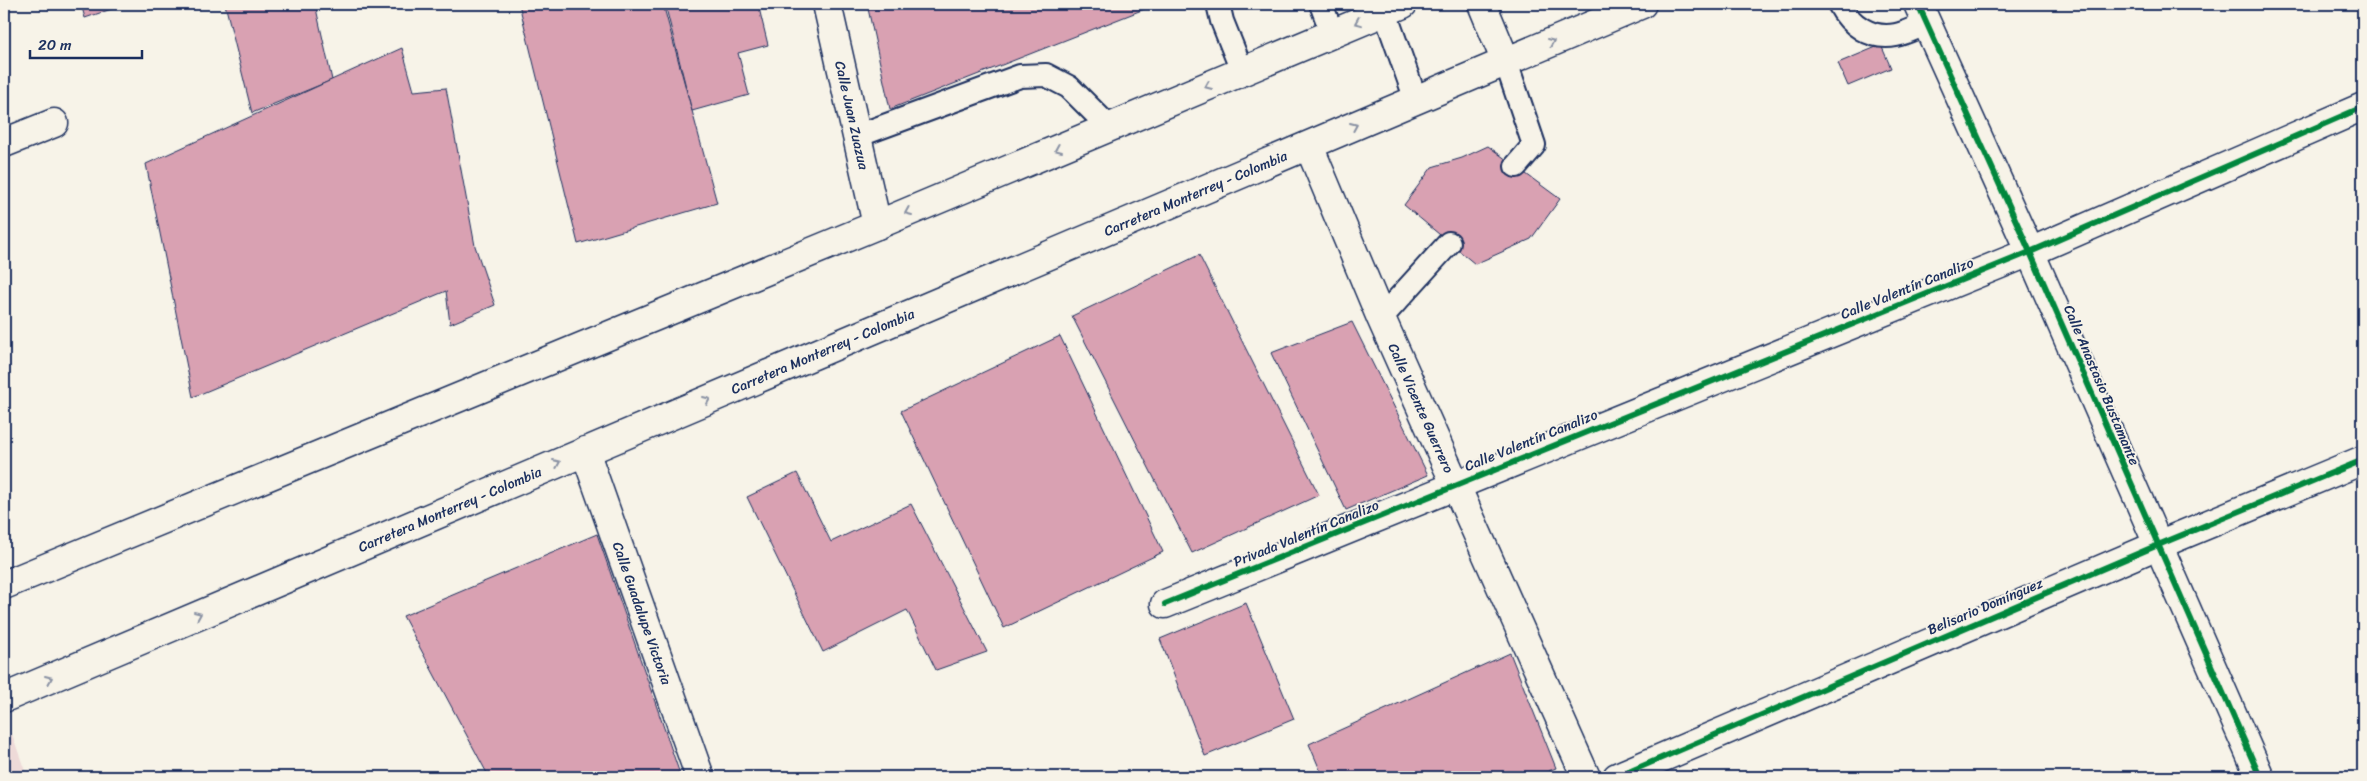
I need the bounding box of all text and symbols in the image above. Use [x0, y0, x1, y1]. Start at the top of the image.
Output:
one-way arrow [1354, 16, 1363, 27]
scale bar [30, 28, 142, 60]
text: 20 m [38, 32, 72, 58]
one-way arrow [1546, 38, 1555, 49]
street label: Calle Juan Zuazua [827, 58, 876, 173]
one-way arrow [1204, 79, 1213, 90]
one-way arrow [1349, 122, 1358, 133]
one-way arrow [1054, 142, 1063, 153]
street label: Carretera Monterrey - Colombia [1100, 143, 1292, 244]
one-way arrow [905, 206, 913, 216]
street label: Calle Valentín Canalizo [1837, 250, 1978, 327]
street label: Carretera Monterrey - Colombia [727, 301, 919, 402]
street label: Calle Anastasio Bustamante [2056, 301, 2147, 470]
street label: Calle Vicente Guerrero [1381, 339, 1461, 477]
one-way arrow [702, 395, 711, 406]
street label: Calle Valentín Canalizo [1461, 402, 1602, 479]
one-way arrow [552, 458, 561, 469]
street label: Carretera Monterrey - Colombia [354, 459, 547, 560]
street label: Privada Valentín Canalizo [1229, 493, 1383, 574]
street label: Calle Guadalupe Victoria [605, 538, 679, 689]
street label: Belisario Domínguez [1923, 571, 2047, 642]
one-way arrow [193, 611, 202, 622]
one-way arrow [44, 675, 53, 685]

